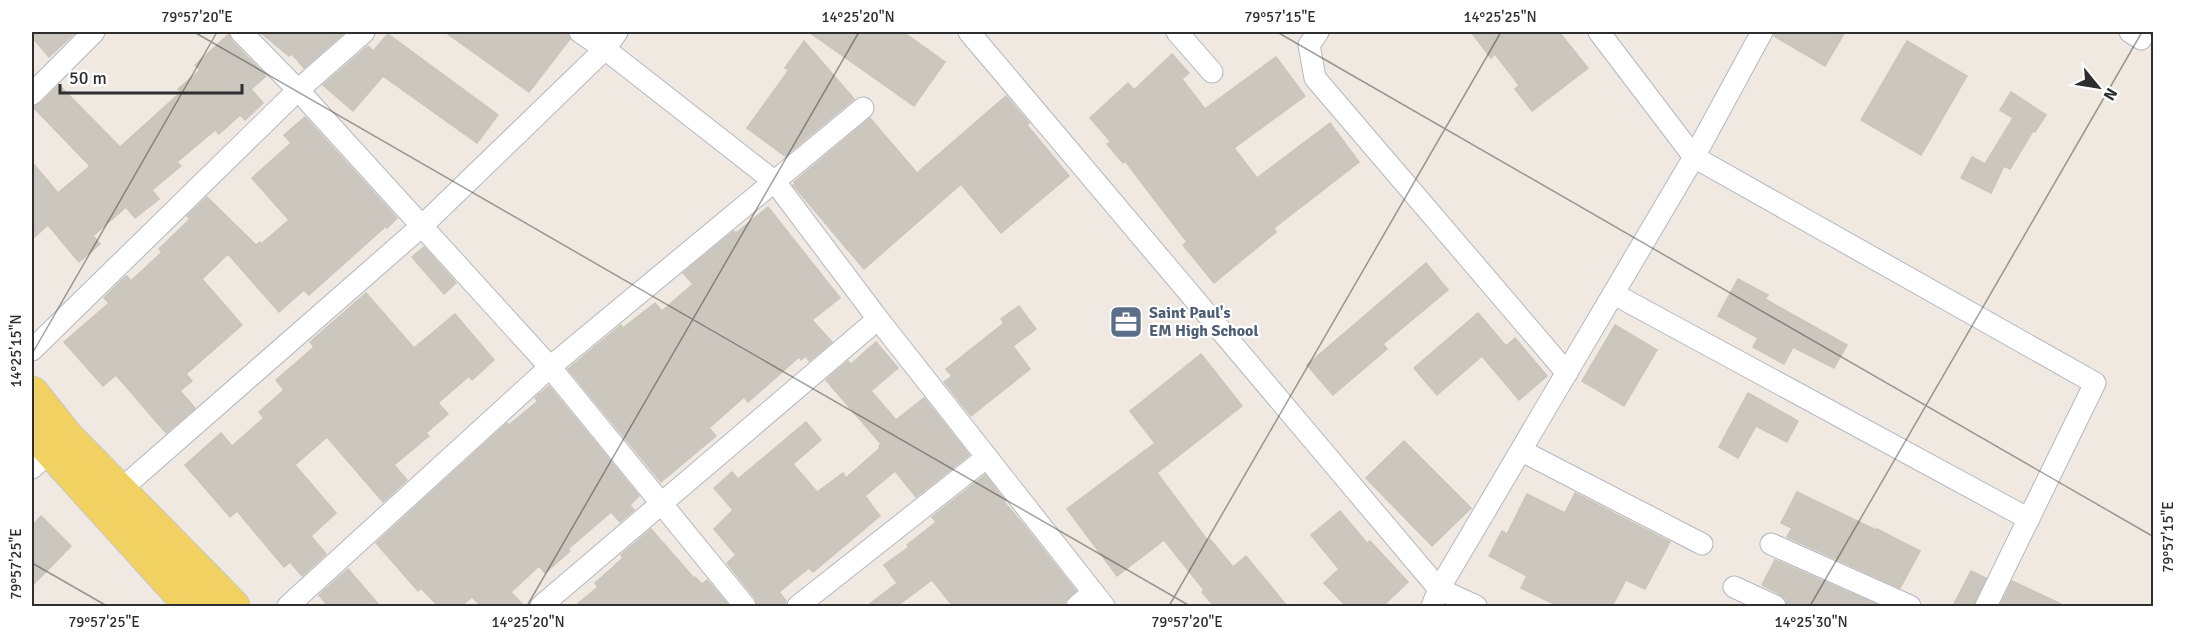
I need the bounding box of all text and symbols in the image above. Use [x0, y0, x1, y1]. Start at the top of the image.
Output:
text: 79°57'20"E [161, 8, 233, 26]
text: 14°25'20"N [821, 8, 895, 26]
text: 79°57'15"E [1244, 8, 1316, 26]
text: 14°25'25"N [1463, 8, 1537, 26]
scale bar [60, 57, 242, 95]
north arrow [2068, 57, 2128, 117]
text: 50 m [69, 67, 107, 89]
text: N [2099, 84, 2122, 104]
place label: Saint Paul's EM High School [1149, 303, 1258, 341]
office icon: Saint Paul's EM High School [1108, 304, 1144, 340]
text: 14°25'15"N [7, 314, 25, 388]
text: 79°57'15"E [2159, 501, 2177, 573]
text: 79°57'25"E [7, 528, 25, 600]
text: 79°57'25"E [68, 613, 140, 631]
text: 14°25'20"N [491, 613, 565, 631]
text: 79°57'20"E [1151, 613, 1223, 631]
text: 14°25'30"N [1774, 613, 1848, 631]

